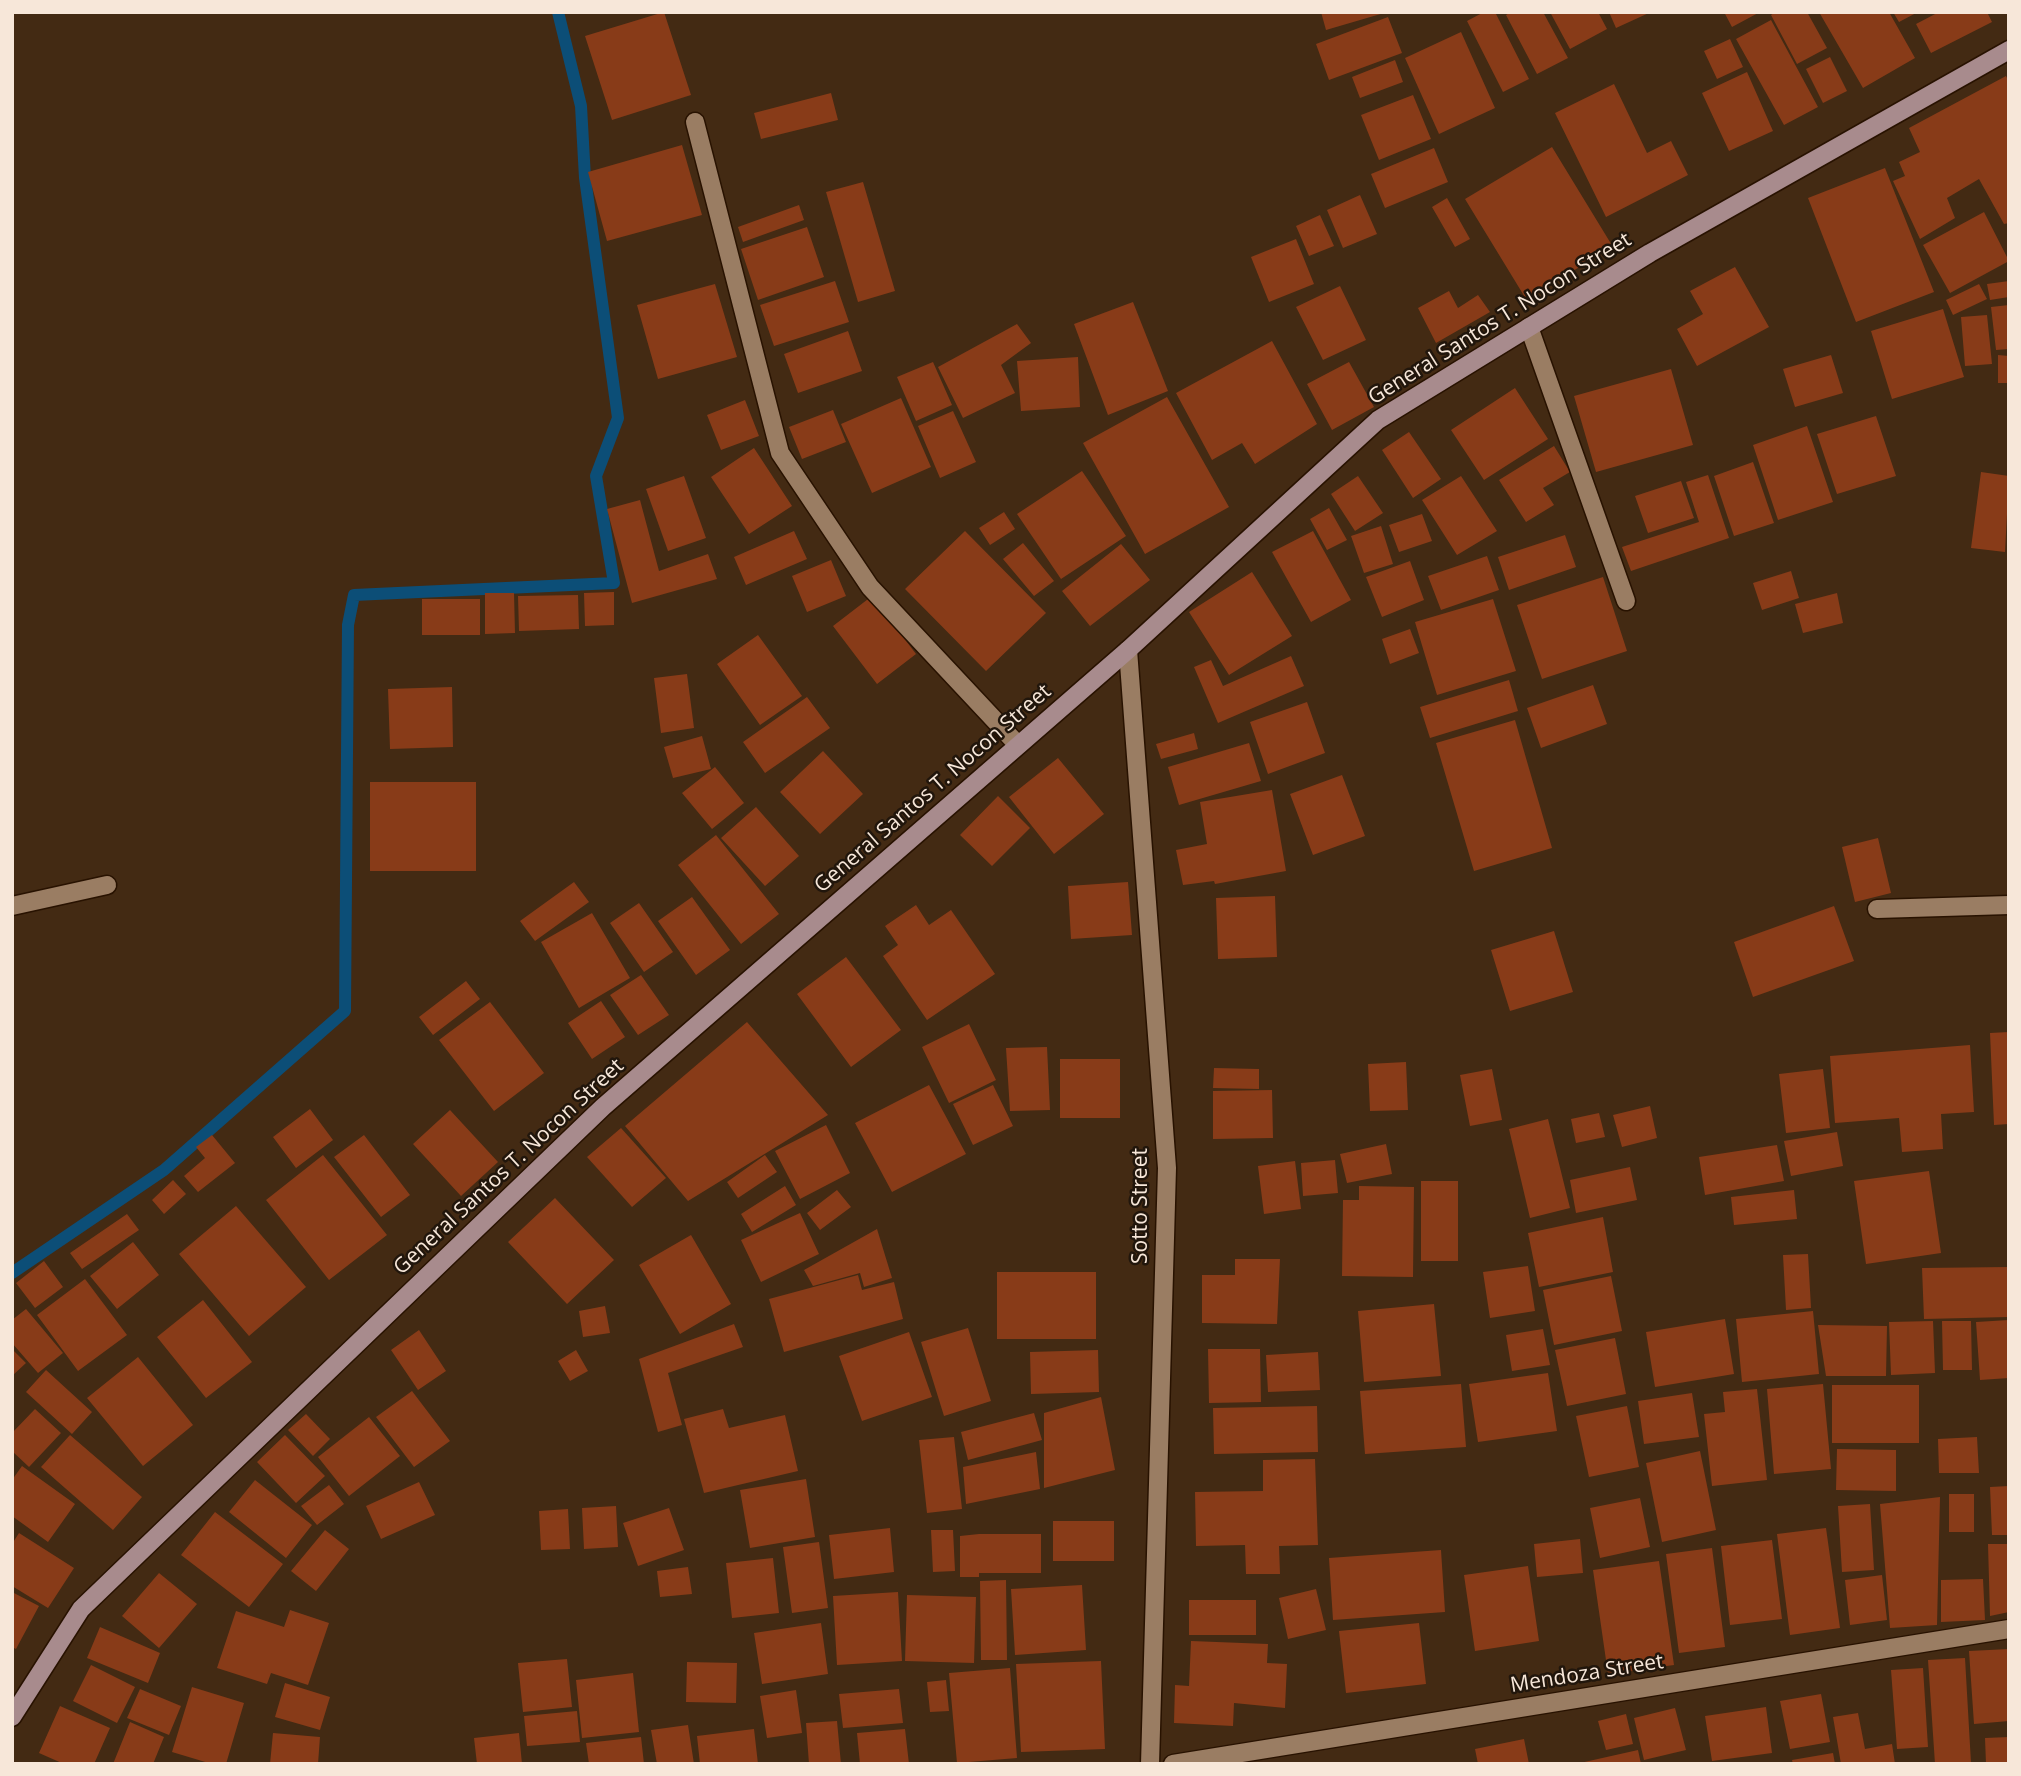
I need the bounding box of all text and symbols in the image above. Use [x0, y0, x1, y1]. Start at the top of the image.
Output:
street label: General Santos T. Nocon Street [1364, 227, 1636, 411]
street label: General Santos T. Nocon Street [810, 679, 1056, 899]
street label: General Santos T. Nocon Street [389, 1054, 629, 1280]
street label: Sotto Street [1128, 1148, 1154, 1264]
street label: Mendoza Street [1509, 1649, 1665, 1699]

